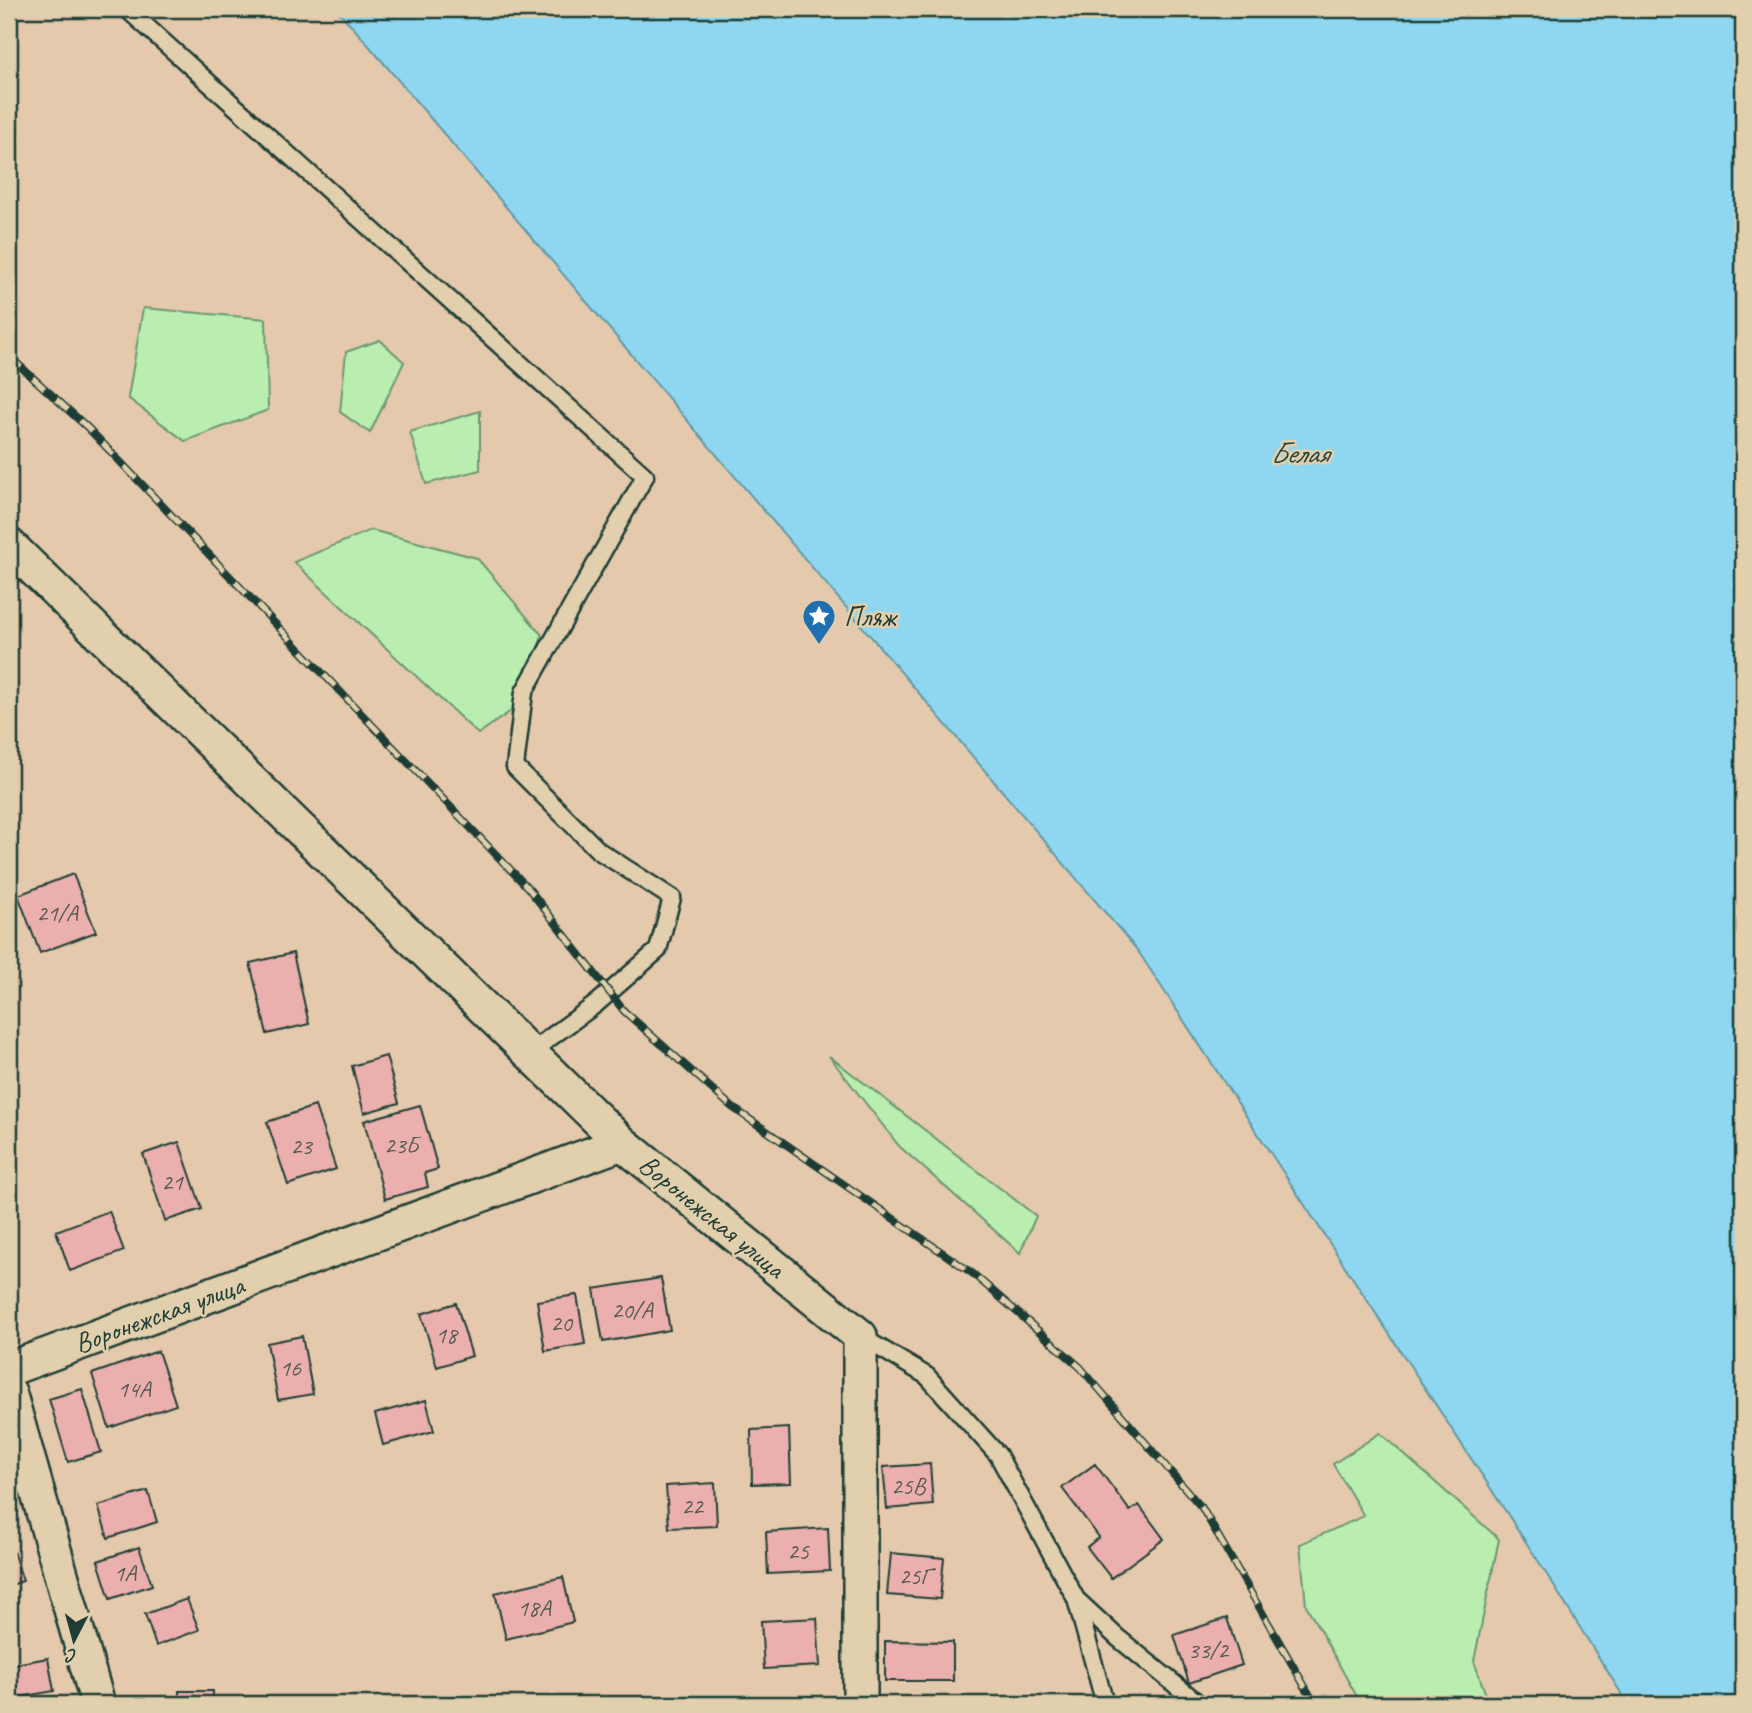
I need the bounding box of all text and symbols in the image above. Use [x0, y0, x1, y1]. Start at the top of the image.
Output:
water label: Белая [1270, 434, 1333, 472]
place icon: Пляж [800, 597, 838, 646]
place label: Пляж [844, 599, 898, 634]
house number: 21/А [36, 898, 79, 928]
house number: 23Б [384, 1130, 422, 1160]
house number: 23 [290, 1131, 314, 1161]
street label: Воронежская улица [632, 1146, 793, 1287]
house number: 21 [161, 1167, 184, 1197]
street label: Воронежская улица [69, 1267, 250, 1361]
house number: 20/А [611, 1295, 654, 1325]
house number: 20 [550, 1308, 574, 1338]
house number: 18 [435, 1320, 459, 1350]
house number: 16 [279, 1353, 302, 1383]
house number: 14А [117, 1374, 152, 1404]
house number: 25В [891, 1471, 927, 1501]
house number: 22 [681, 1491, 705, 1521]
house number: 25 [787, 1536, 810, 1566]
house number: 1А [114, 1558, 137, 1588]
house number: 25Г [899, 1561, 936, 1591]
house number: 18А [517, 1593, 552, 1623]
north arrow [38, 1604, 108, 1674]
house number: 33/2 [1188, 1635, 1230, 1665]
text: С [64, 1643, 78, 1668]

